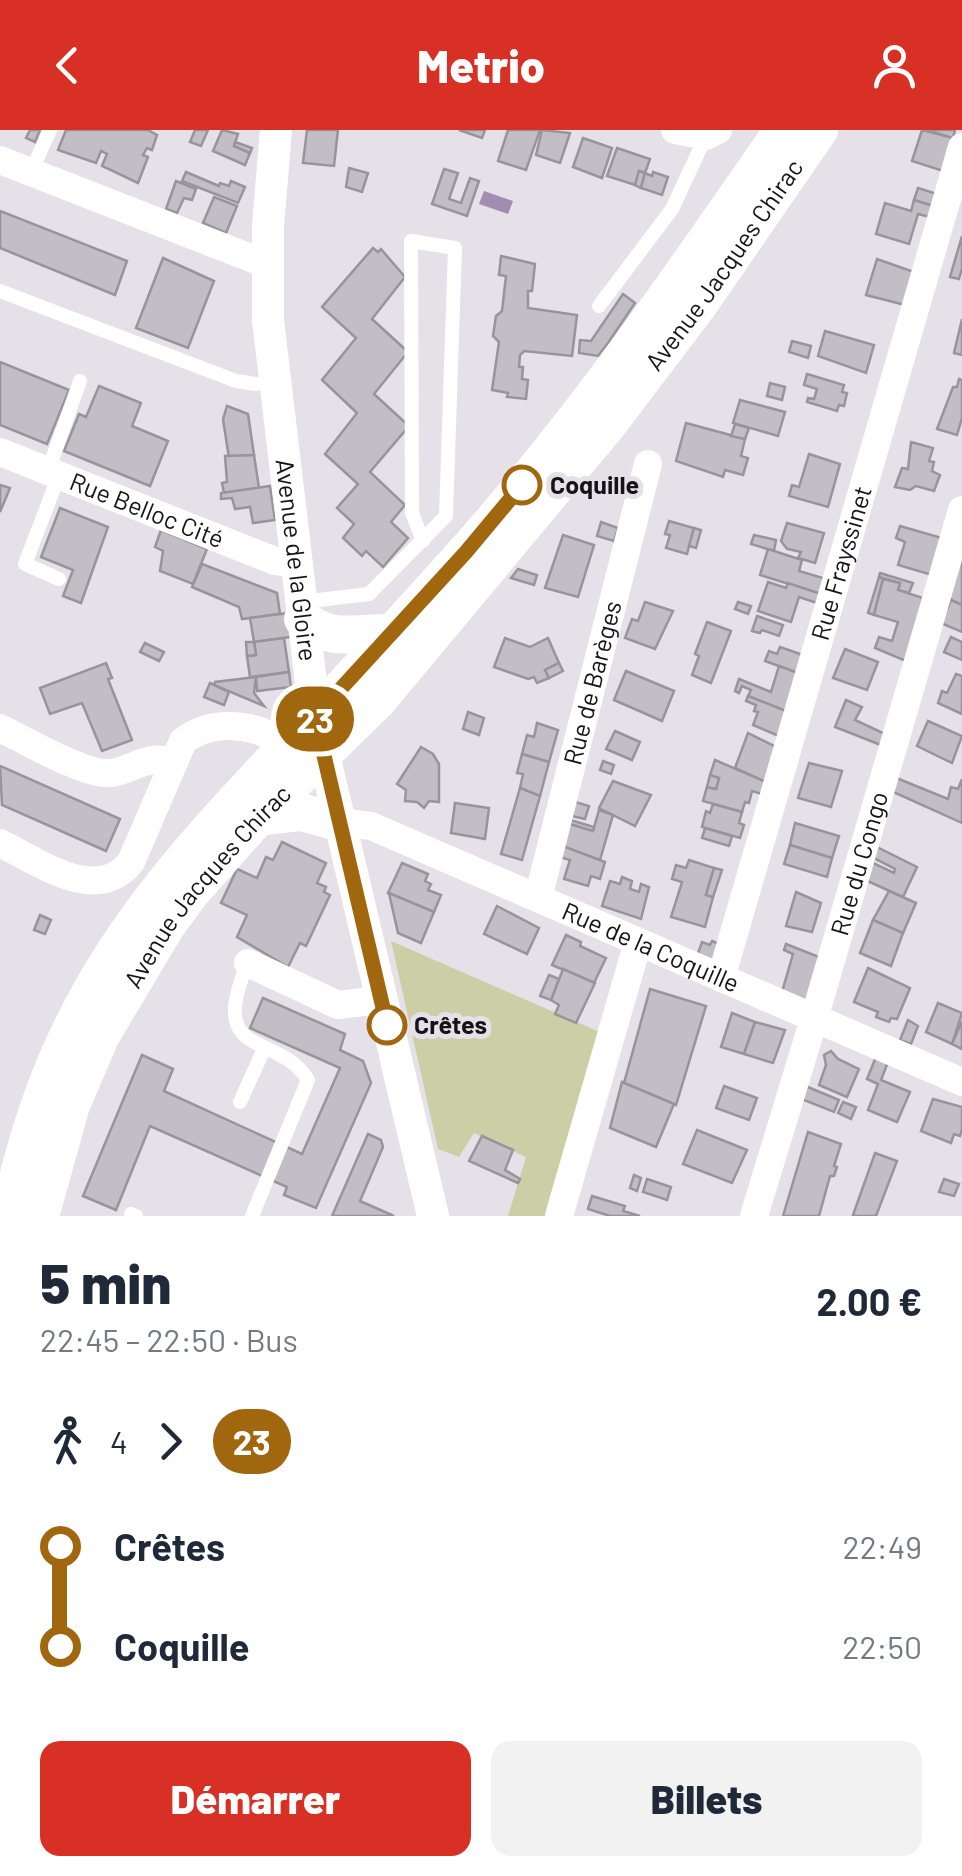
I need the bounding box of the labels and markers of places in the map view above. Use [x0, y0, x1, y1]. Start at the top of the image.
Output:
marker: Coquille [503, 466, 541, 504]
place label: Coquille [550, 469, 639, 499]
marker: Crêtes [368, 1006, 406, 1044]
place label: Crêtes [414, 1009, 487, 1039]

